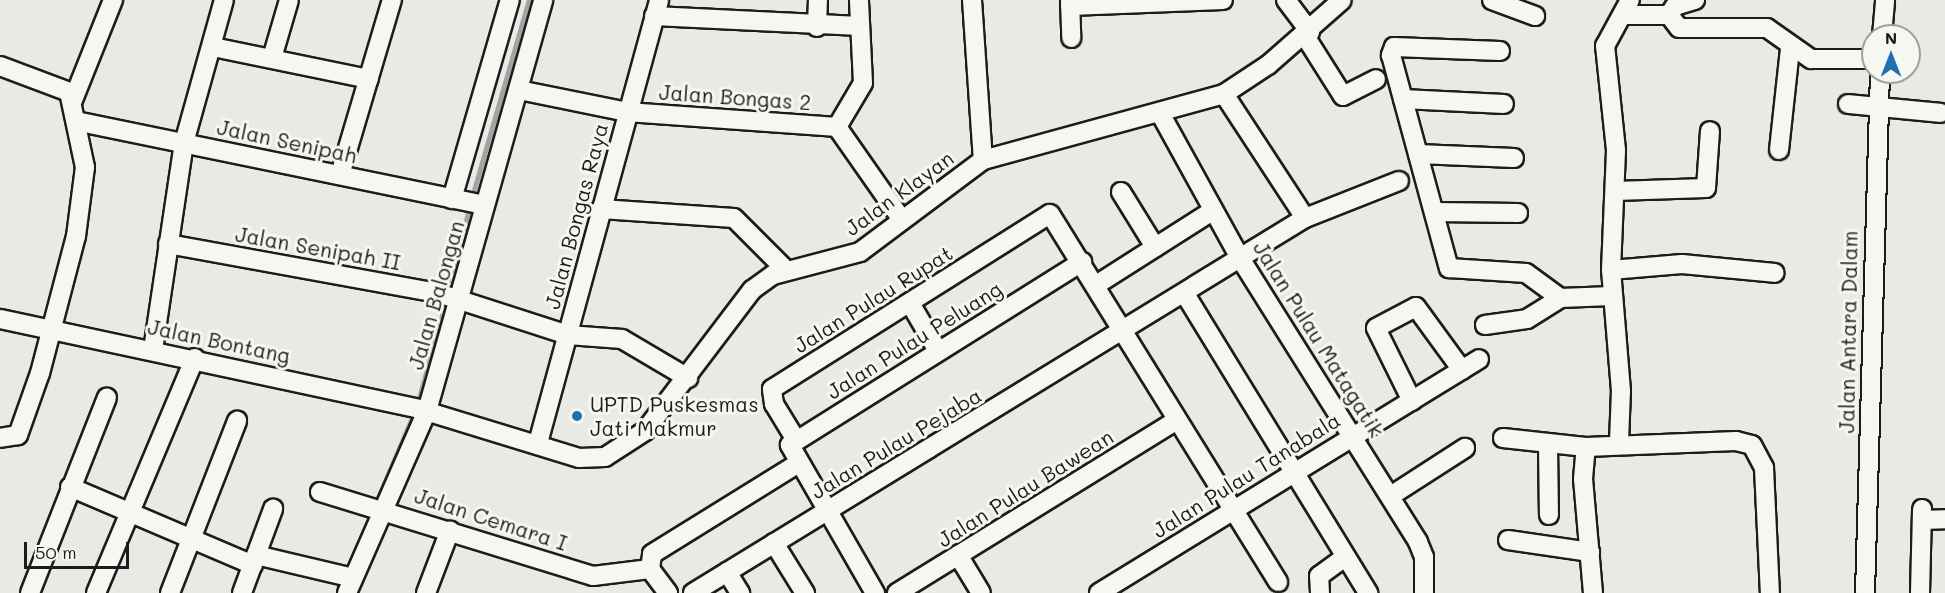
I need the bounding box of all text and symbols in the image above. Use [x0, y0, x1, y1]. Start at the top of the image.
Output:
north arrow [1861, 24, 1921, 84]
text: N [1885, 27, 1897, 48]
street label: Jalan Bongas 2 [658, 79, 812, 115]
street label: Jalan Senipah [215, 114, 359, 168]
street label: Jalan Bongas Raya [539, 120, 613, 312]
street label: Jalan Klayan [840, 145, 958, 241]
street label: Jalan Balongan [403, 218, 469, 372]
street label: Jalan Senipah II [233, 221, 403, 275]
street label: Jalan Antara Dalam [1834, 230, 1862, 434]
street label: Jalan Pulau Matagatik [1248, 236, 1390, 442]
street label: Jalan Pulau Rupat [789, 240, 957, 358]
street label: Jalan Pulau Peluang [822, 276, 1006, 404]
street label: Jalan Bontang [146, 314, 292, 368]
street label: Jalan Pulau Pejaba [806, 382, 986, 504]
place label: UPTD Puskesmas Jati Makmur [590, 391, 759, 441]
marker: UPTD Puskesmas Jati Makmur [568, 407, 586, 425]
street label: Jalan Pulau Tanabala [1148, 407, 1344, 543]
street label: Jalan Pulau Bawean [933, 424, 1117, 552]
street label: Jalan Cemara I [412, 482, 570, 556]
scale bar [27, 530, 132, 568]
text: 50 m [35, 540, 77, 564]

